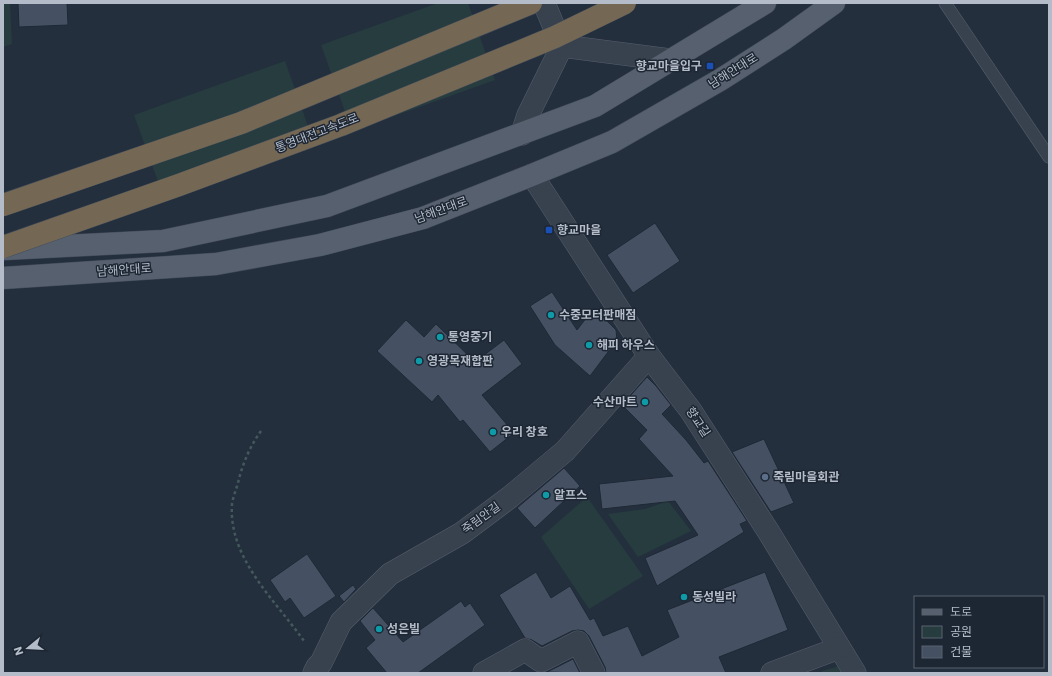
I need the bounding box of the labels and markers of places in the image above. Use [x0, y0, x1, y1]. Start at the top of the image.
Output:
place label: 향교마을입구 [636, 57, 702, 74]
marker: 향교마을입구 [705, 61, 715, 71]
place label: 향교마을 [557, 221, 601, 238]
marker: 향교마을 [544, 225, 554, 235]
place label: 수중모터판매점 [559, 306, 636, 323]
marker: 수중모터판매점 [546, 310, 556, 320]
place label: 통영중기 [448, 328, 492, 345]
marker: 통영중기 [435, 332, 445, 342]
place label: 해피 하우스 [597, 336, 655, 353]
marker: 해피 하우스 [584, 340, 594, 350]
place label: 영광목재합판 [427, 352, 493, 369]
marker: 영광목재합판 [414, 356, 424, 366]
place label: 수산마트 [593, 393, 637, 410]
marker: 수산마트 [640, 397, 650, 407]
place label: 우리 창호 [501, 423, 548, 440]
marker: 우리 창호 [488, 427, 498, 437]
place label: 죽림마을회관 [773, 468, 839, 485]
marker: 죽림마을회관 [760, 472, 770, 482]
place label: 알프스 [554, 486, 587, 503]
marker: 알프스 [541, 490, 551, 500]
place label: 동성빌라 [692, 588, 736, 605]
marker: 동성빌라 [679, 592, 689, 602]
place label: 성은빌 [387, 620, 420, 637]
marker: 성은빌 [374, 624, 384, 634]

